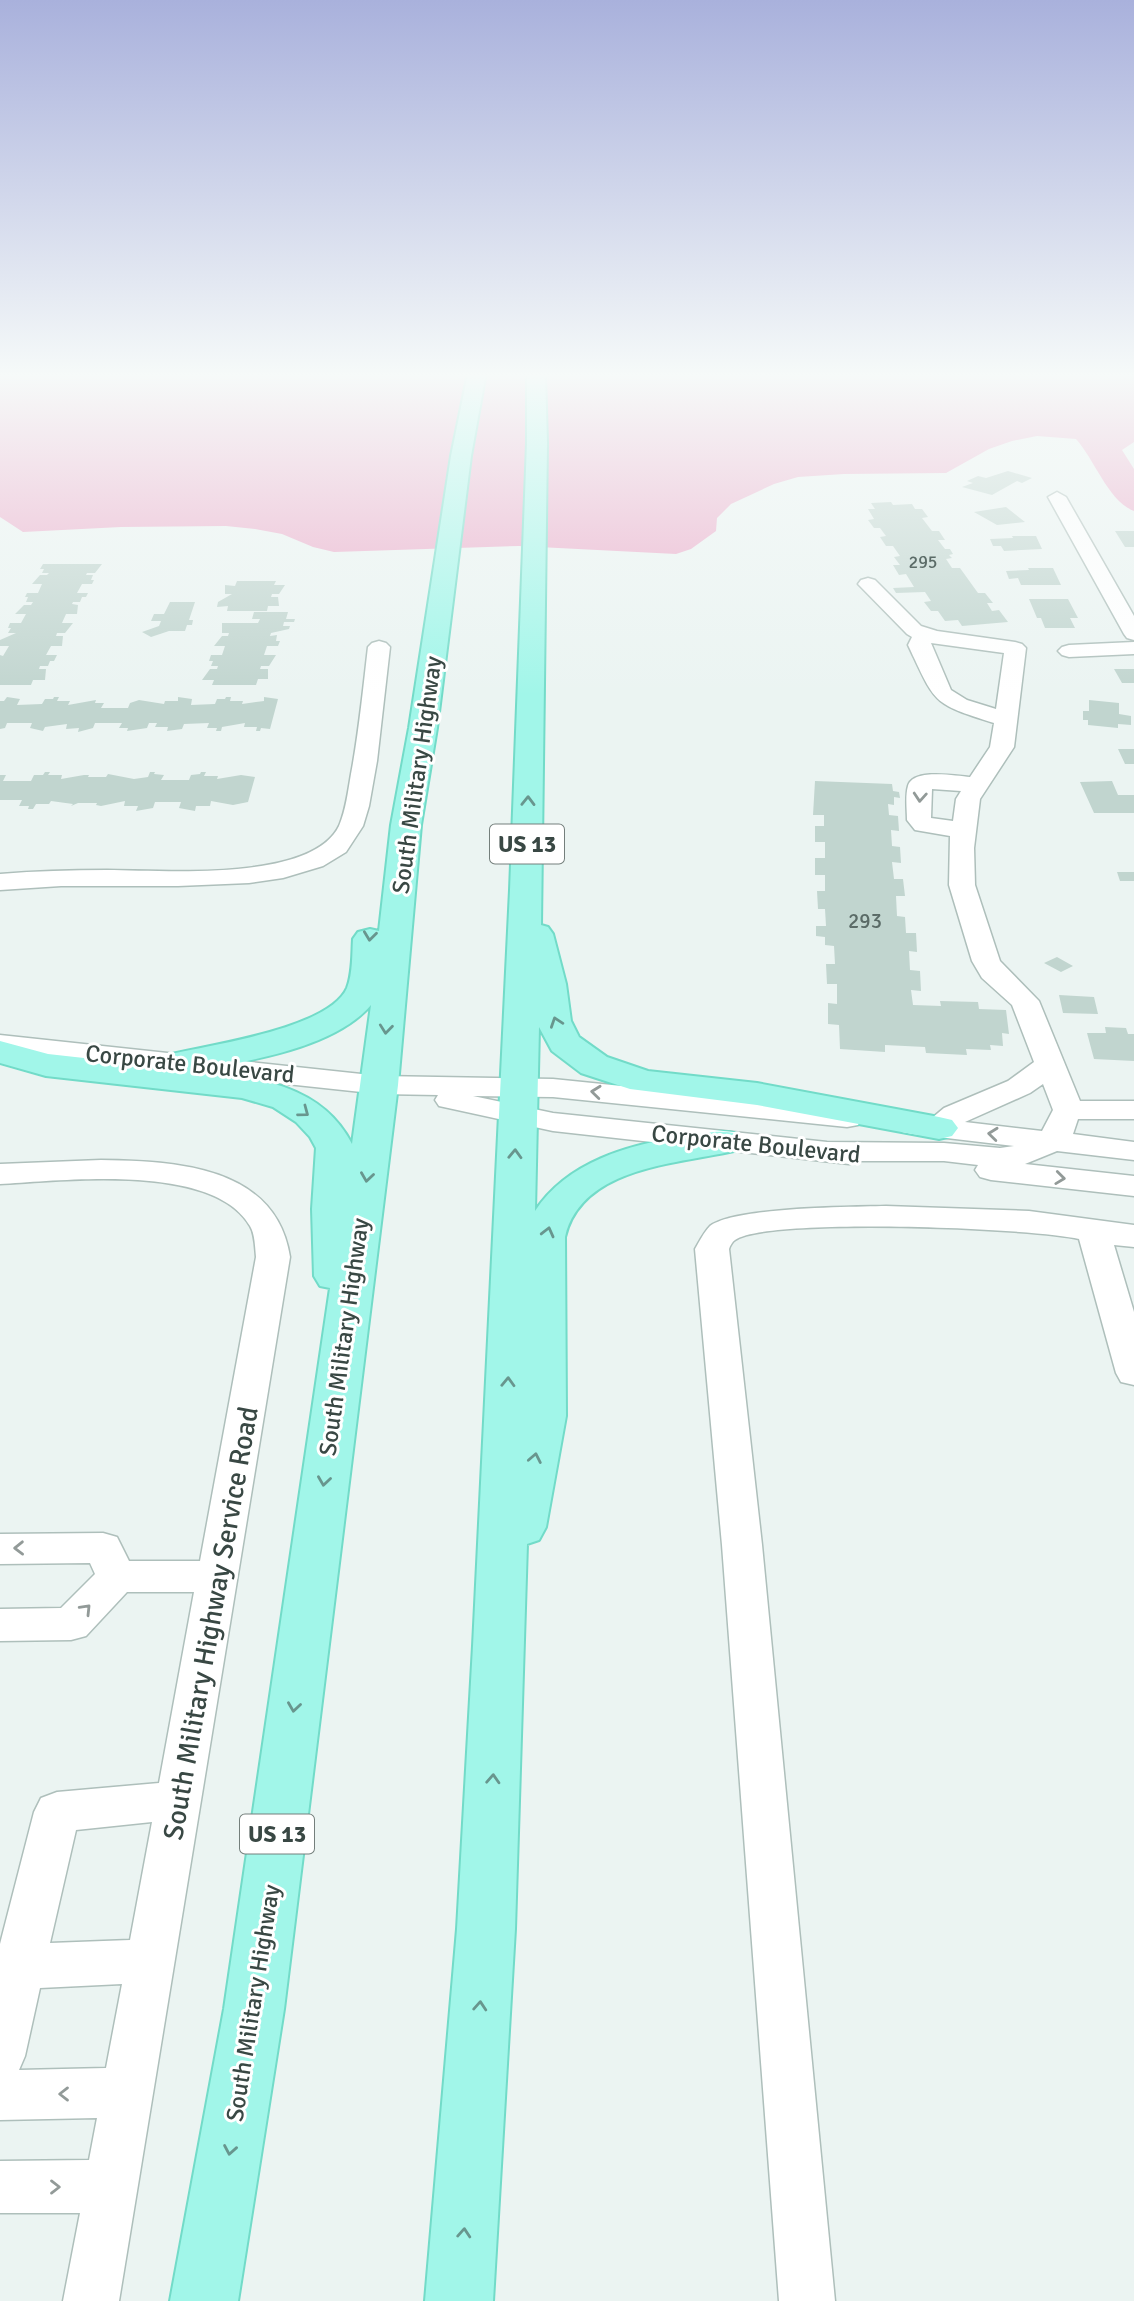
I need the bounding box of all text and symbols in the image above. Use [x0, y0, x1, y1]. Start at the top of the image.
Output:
house number: 295 [908, 551, 938, 573]
street label: South Military Highway [385, 654, 449, 896]
one-way arrow [913, 792, 928, 803]
one-way arrow [520, 795, 535, 806]
road number: US 13 [490, 824, 564, 864]
house number: 293 [848, 908, 882, 934]
one-way arrow [363, 930, 378, 942]
one-way arrow [550, 1016, 564, 1029]
one-way arrow [379, 1024, 394, 1035]
street label: Corporate Boulevard [84, 1038, 296, 1090]
one-way arrow [591, 1085, 602, 1100]
one-way arrow [297, 1104, 309, 1117]
street label: Corporate Boulevard [650, 1118, 862, 1170]
one-way arrow [987, 1127, 999, 1142]
one-way arrow [508, 1148, 523, 1159]
one-way arrow [1054, 1170, 1066, 1185]
one-way arrow [360, 1171, 375, 1183]
street label: South Military Highway [312, 1216, 376, 1458]
one-way arrow [539, 1226, 554, 1238]
one-way arrow [500, 1376, 515, 1387]
street label: South Military Highway Service Road [156, 1404, 266, 1843]
one-way arrow [527, 1452, 542, 1464]
one-way arrow [317, 1475, 332, 1487]
one-way arrow [13, 1541, 24, 1556]
one-way arrow [78, 1604, 91, 1617]
one-way arrow [287, 1701, 302, 1713]
one-way arrow [485, 1773, 500, 1784]
road number: US 13 [240, 1814, 314, 1854]
street label: South Military Highway [219, 1882, 287, 2124]
one-way arrow [472, 2000, 487, 2011]
one-way arrow [59, 2086, 69, 2102]
one-way arrow [223, 2144, 238, 2156]
one-way arrow [50, 2179, 61, 2195]
one-way arrow [456, 2227, 471, 2238]

